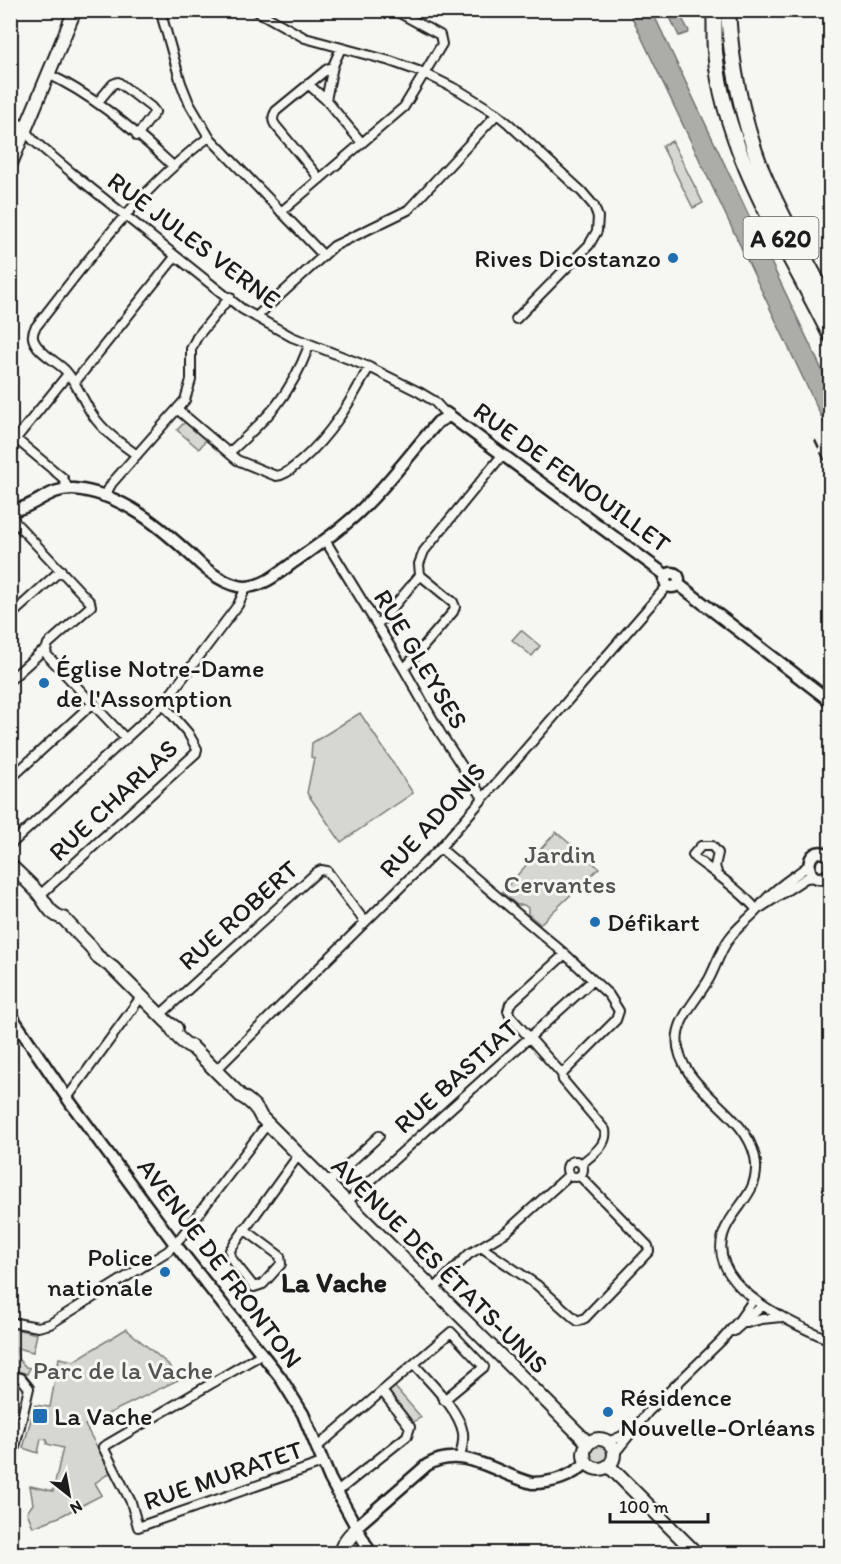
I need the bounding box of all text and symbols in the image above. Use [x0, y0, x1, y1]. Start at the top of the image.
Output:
street label: RUE JULES VERNE [101, 165, 287, 315]
road number: A 620 [744, 217, 818, 259]
place label: Rives Dicostanzo [474, 242, 661, 274]
marker: Rives Dicostanzo [666, 251, 680, 265]
street label: RUE DE FENOUILLET [467, 395, 677, 560]
street label: RUE GLEYSES [367, 583, 475, 735]
place label: Église Notre-Dame de l'Assomption [56, 652, 264, 714]
marker: Église Notre-Dame de l'Assomption [37, 676, 51, 690]
street label: RUE CHARLAS [42, 732, 184, 868]
street label: RUE ADONIS [372, 756, 492, 884]
park label: Jardin Cervantes [504, 838, 616, 900]
street label: RUE ROBERT [172, 853, 305, 977]
place label: Défikart [607, 906, 700, 938]
marker: Défikart [588, 915, 602, 929]
street label: RUE BASTIAT [387, 1011, 525, 1140]
street label: AVENUE DES ÉTATS-UNIS [325, 1150, 555, 1380]
street label: AVENUE DE FRONTON [131, 1152, 309, 1374]
place label: Police nationale [47, 1241, 153, 1303]
marker: Police nationale [158, 1265, 172, 1279]
district label: La Vache [281, 1265, 387, 1299]
park label: Parc de la Vache [33, 1354, 213, 1386]
place label: Résidence Nouvelle-Orléans [620, 1381, 815, 1443]
place label: La Vache [54, 1400, 153, 1432]
marker: Résidence Nouvelle-Orléans [601, 1405, 615, 1419]
marker: La Vache [31, 1407, 49, 1425]
street label: RUE MURATET [139, 1433, 307, 1517]
north arrow [39, 1465, 99, 1525]
scale bar [610, 1486, 708, 1524]
text: 100 m [619, 1496, 669, 1518]
text: N [67, 1497, 86, 1518]

